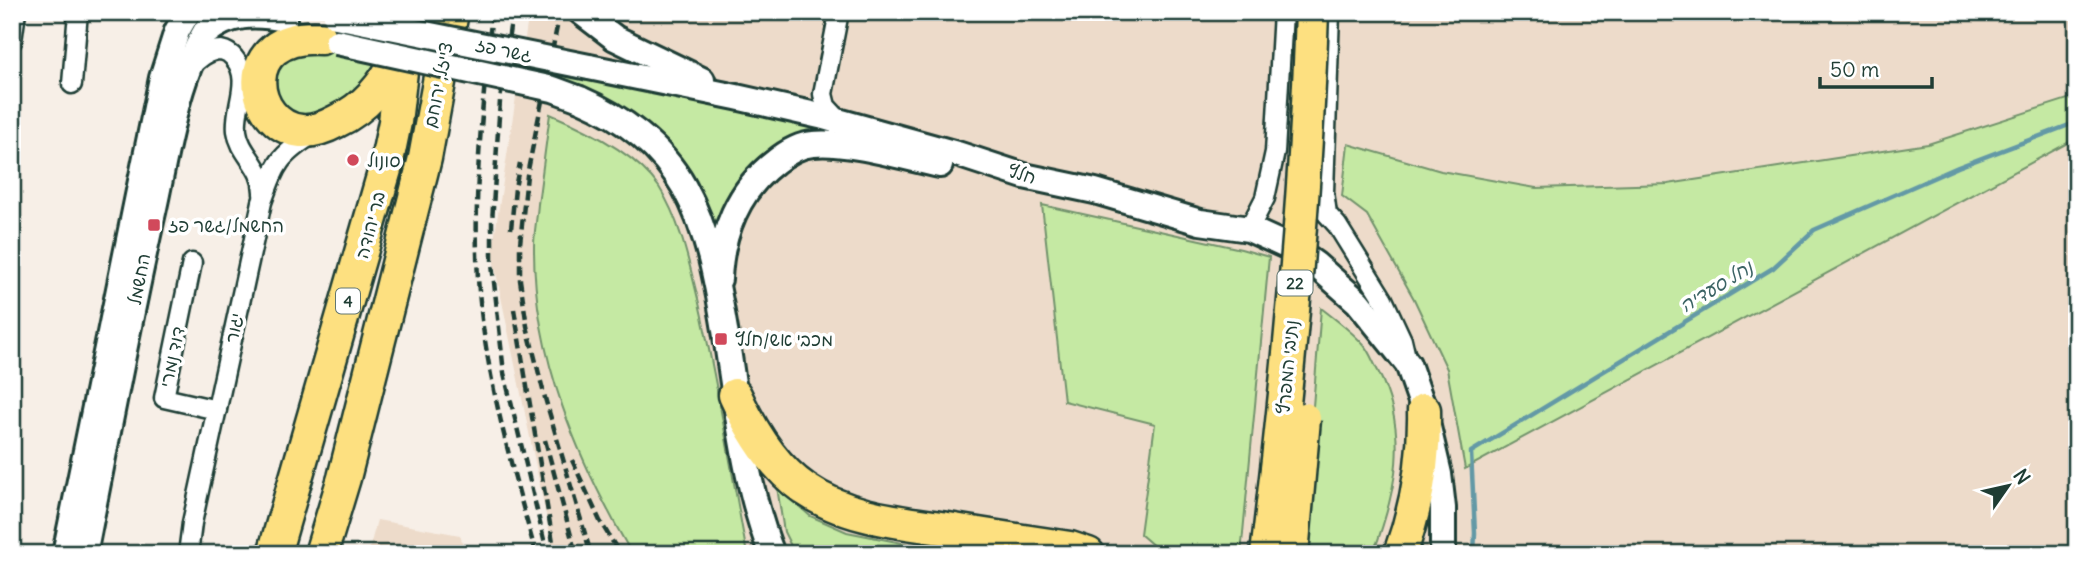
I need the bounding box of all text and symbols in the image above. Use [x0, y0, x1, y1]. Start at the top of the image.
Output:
street label: גשר פז [473, 33, 535, 67]
street label: צייזל, ירוחם [418, 40, 458, 130]
scale bar [1820, 46, 1932, 90]
text: 50 m [1830, 56, 1879, 83]
place label: סונול [367, 149, 401, 172]
marker: סונול [345, 152, 361, 168]
street label: חלץ [1005, 159, 1039, 189]
street label: בר יהודה [350, 189, 390, 261]
place label: החשמל/גשר פז [168, 214, 284, 237]
marker: החשמל/גשר פז [146, 217, 162, 233]
street label: החשמל [123, 251, 155, 307]
water label: נחל סעדיה [1675, 254, 1758, 317]
road number: 22 [1278, 270, 1312, 296]
road number: 4 [336, 288, 360, 314]
street label: יגור [220, 311, 248, 345]
street label: נתיבי המפרץ [1271, 319, 1303, 415]
street label: דוד נמרי [154, 324, 190, 390]
place label: מכבי אש/חלץ [735, 328, 833, 351]
marker: מכבי אש/חלץ [713, 331, 729, 347]
north arrow [1974, 450, 2044, 520]
text: N [2008, 464, 2036, 489]

